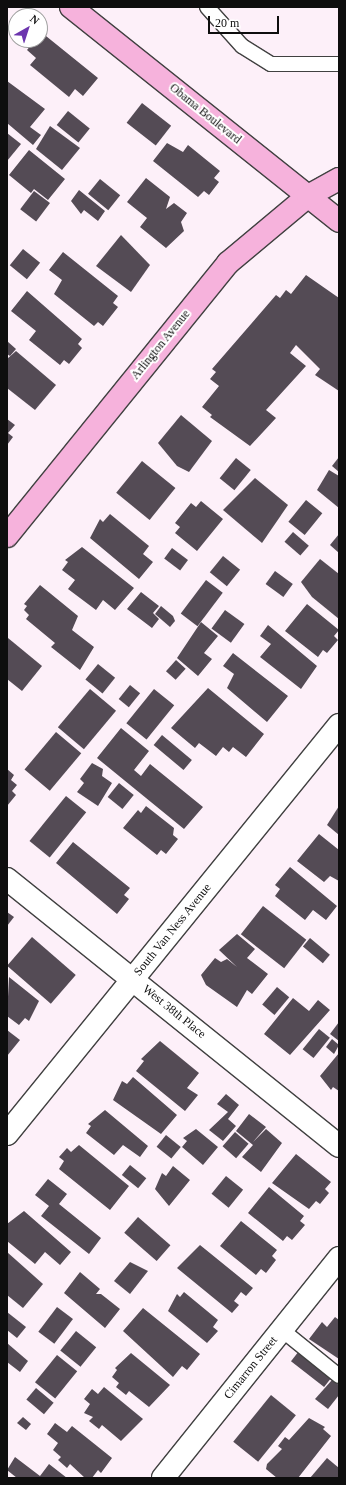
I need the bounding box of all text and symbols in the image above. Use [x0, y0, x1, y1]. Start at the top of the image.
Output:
north arrow [8, 8, 48, 48]
scale bar [210, 8, 281, 34]
text: N [28, 12, 42, 27]
text: 20 m [215, 16, 239, 30]
street label: Obama Boulevard [166, 81, 244, 147]
street label: Arlington Avenue [128, 307, 194, 383]
street label: South Van Ness Avenue [131, 881, 215, 979]
street label: West 38th Place [140, 982, 208, 1042]
street label: Cimarron Street [221, 1334, 281, 1402]

